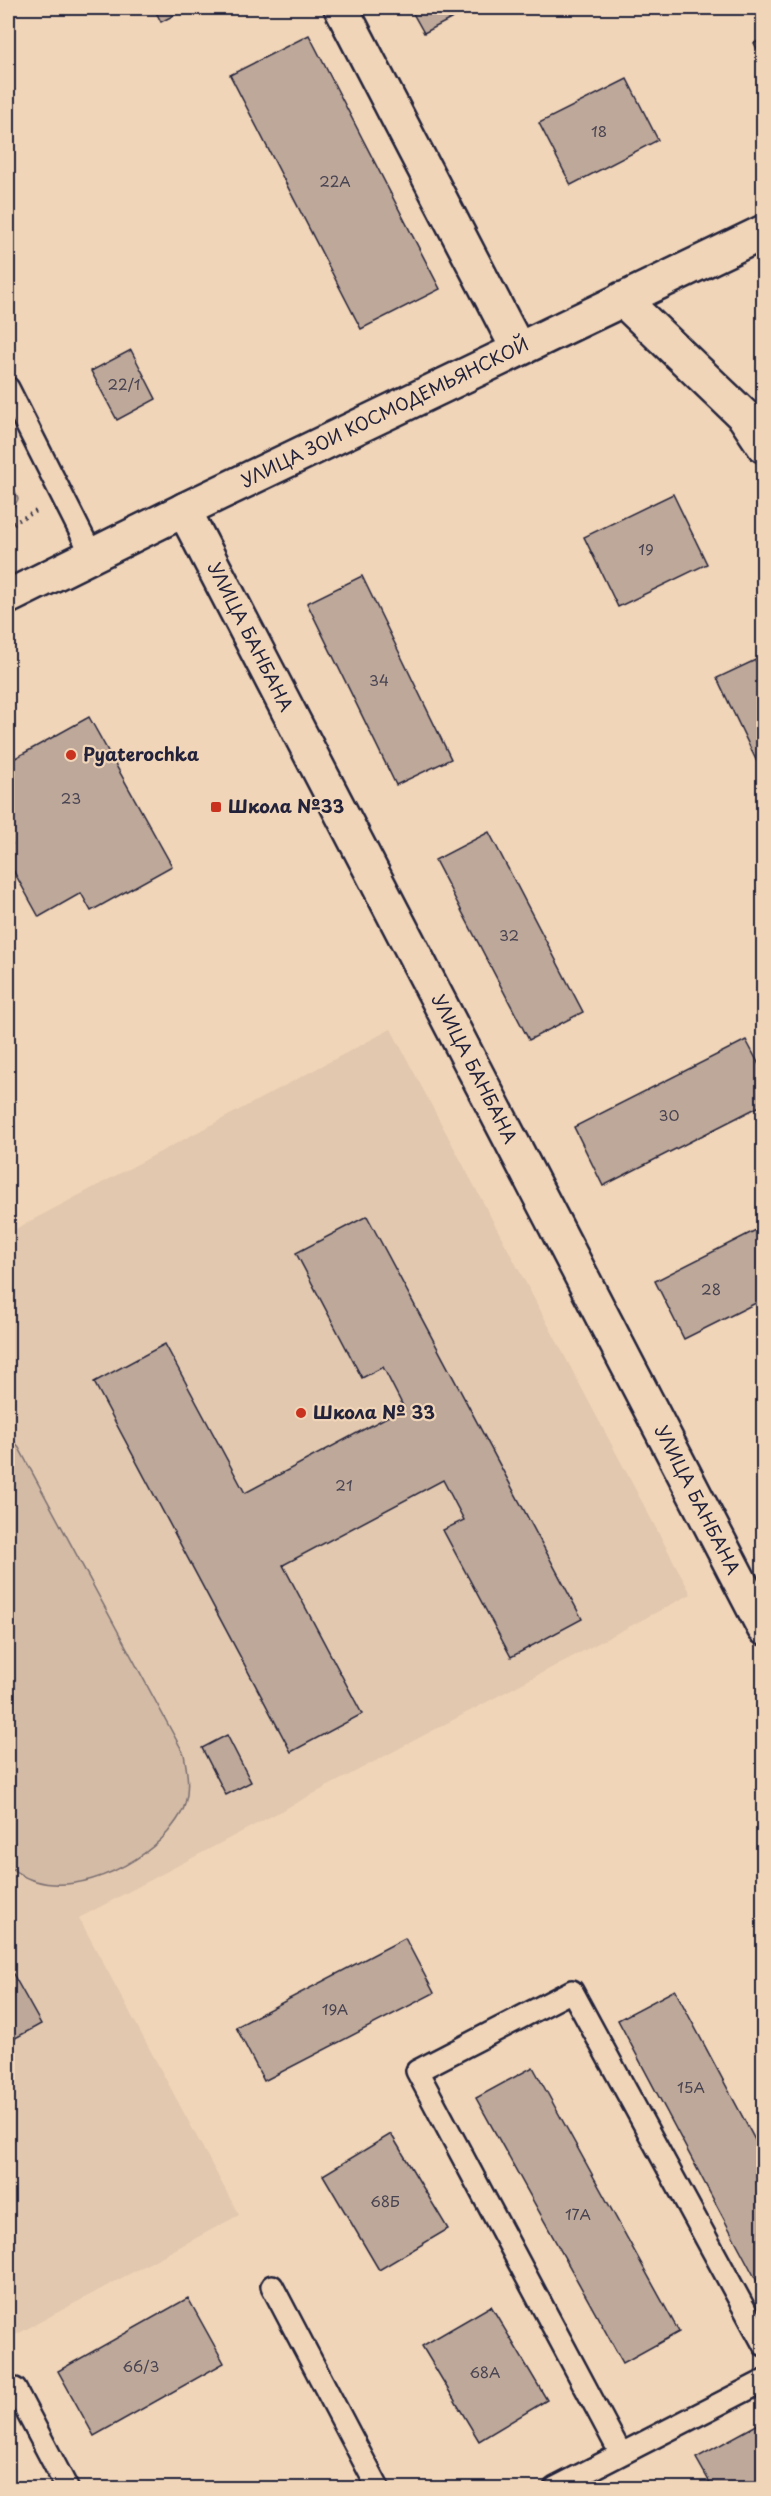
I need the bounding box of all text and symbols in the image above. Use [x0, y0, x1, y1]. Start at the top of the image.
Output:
house number: 18 [591, 119, 607, 142]
house number: 22А [319, 169, 351, 192]
street label: УЛИЦА ЗОИ КОСМОДЕМЬЯНСКОЙ [236, 330, 533, 493]
house number: 22/1 [107, 372, 141, 395]
house number: 19 [638, 537, 654, 560]
street label: УЛИЦА БАНБАНА [202, 557, 301, 716]
house number: 34 [369, 668, 389, 691]
place label: Pyaterochka [83, 740, 199, 767]
marker: Pyaterochka [64, 748, 78, 762]
house number: 23 [61, 786, 81, 809]
place label: Школа №33 [228, 792, 344, 819]
marker: Школа №33 [209, 800, 223, 814]
house number: 32 [499, 923, 519, 946]
street label: УЛИЦА БАНБАНА [426, 989, 525, 1148]
house number: 30 [659, 1103, 679, 1126]
house number: 28 [701, 1277, 721, 1300]
place label: Школа № 33 [313, 1398, 435, 1425]
marker: Школа № 33 [294, 1406, 308, 1420]
street label: УЛИЦА БАНБАНА [649, 1420, 748, 1579]
house number: 21 [335, 1473, 353, 1496]
house number: 19А [322, 1997, 348, 2020]
house number: 15А [677, 2075, 705, 2098]
house number: 68Б [370, 2189, 400, 2212]
house number: 17А [565, 2202, 591, 2225]
house number: 66/3 [123, 2354, 159, 2377]
house number: 68А [469, 2360, 501, 2383]

